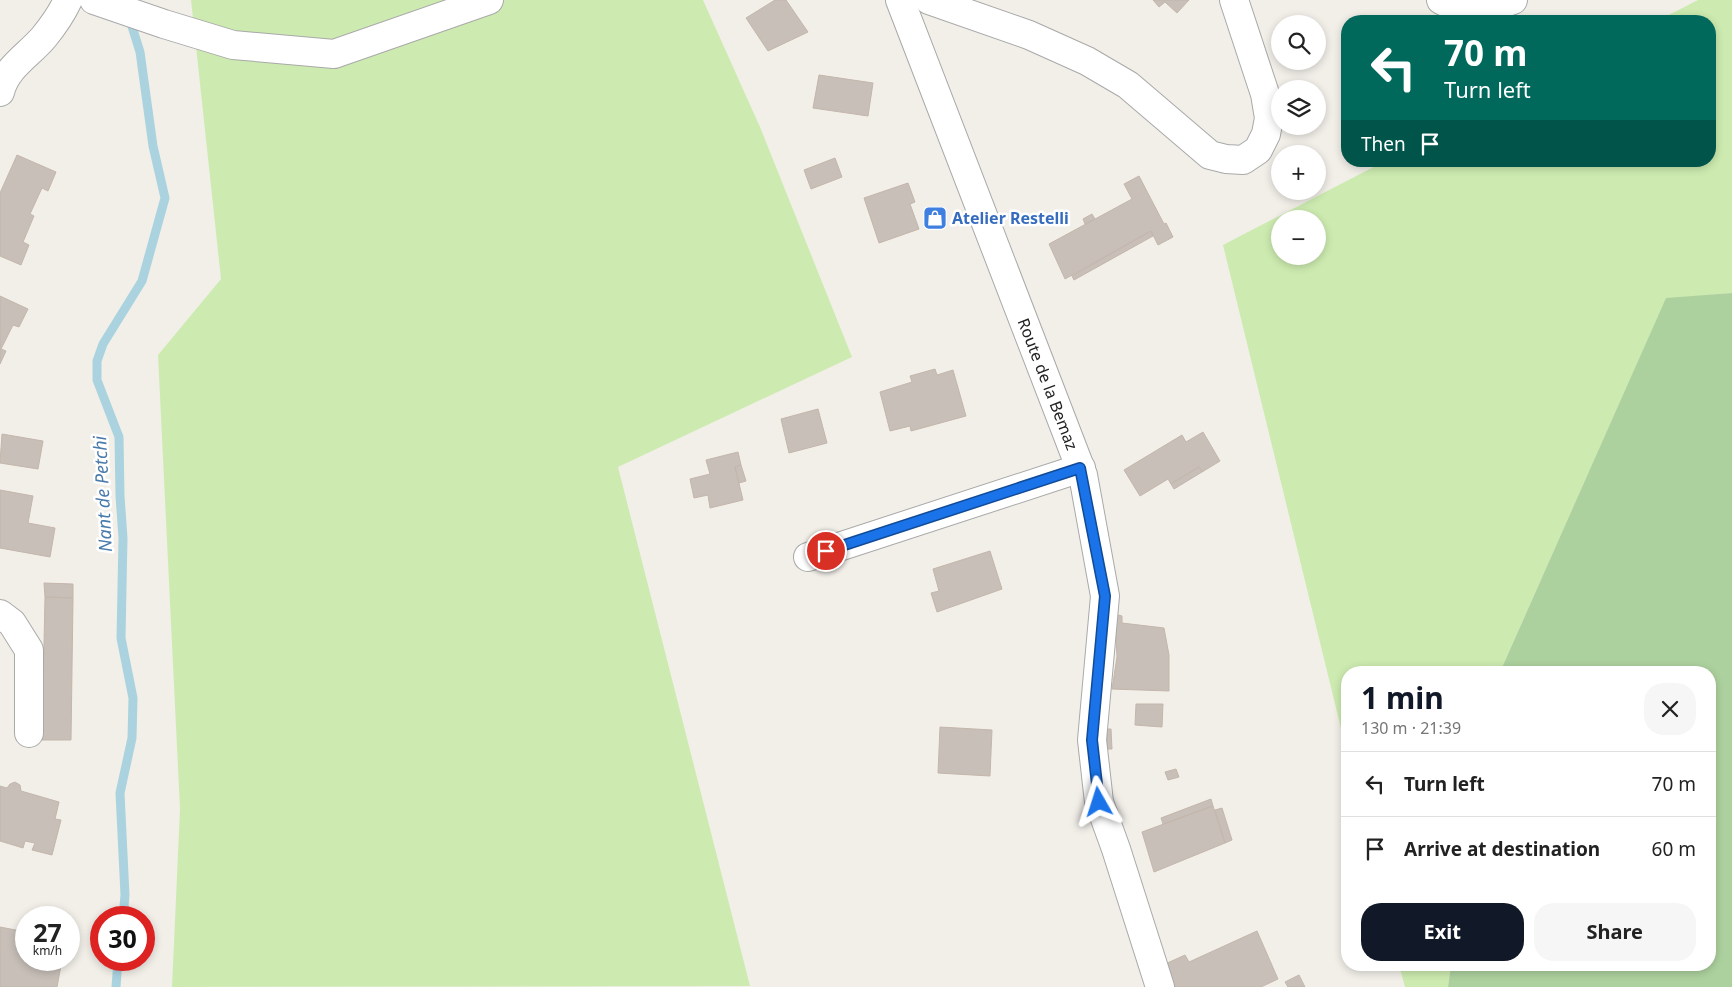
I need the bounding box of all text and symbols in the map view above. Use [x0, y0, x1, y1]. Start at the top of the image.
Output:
map controls [1271, 15, 1326, 265]
button: search [1271, 15, 1326, 70]
text: 70 m [1444, 29, 1527, 76]
icon: left [1361, 35, 1426, 100]
text: Turn left [1444, 74, 1531, 104]
button: layers [1271, 80, 1326, 135]
icon: arrive [1416, 130, 1444, 158]
text: Then [1361, 131, 1406, 157]
button: + [1271, 145, 1326, 200]
shop icon: Atelier Restelli [922, 205, 948, 231]
place label: Atelier Restelli [952, 207, 1069, 229]
button: − [1271, 210, 1326, 265]
street label: Route de la Bemaz [1013, 315, 1083, 453]
water label: Nant de Petchi [87, 435, 117, 553]
pin [805, 530, 847, 572]
icon: arrive [812, 537, 840, 565]
text: 1 min [1361, 677, 1444, 718]
button: close [1644, 683, 1696, 735]
text: 130 m · 21:39 [1361, 717, 1461, 739]
icon: left [1361, 770, 1389, 798]
text: Turn left [1404, 771, 1485, 797]
text: 70 m [1652, 771, 1696, 797]
position arrow [1072, 775, 1124, 827]
icon: arrive [1361, 835, 1389, 863]
text: Arrive at destination [1404, 836, 1600, 862]
text: 60 m [1652, 836, 1696, 862]
button: Exit [1361, 903, 1524, 961]
button: Share [1534, 903, 1696, 961]
speed limit sign: 30 [90, 906, 155, 971]
text: 27 [33, 915, 62, 949]
text: km/h [33, 942, 62, 959]

